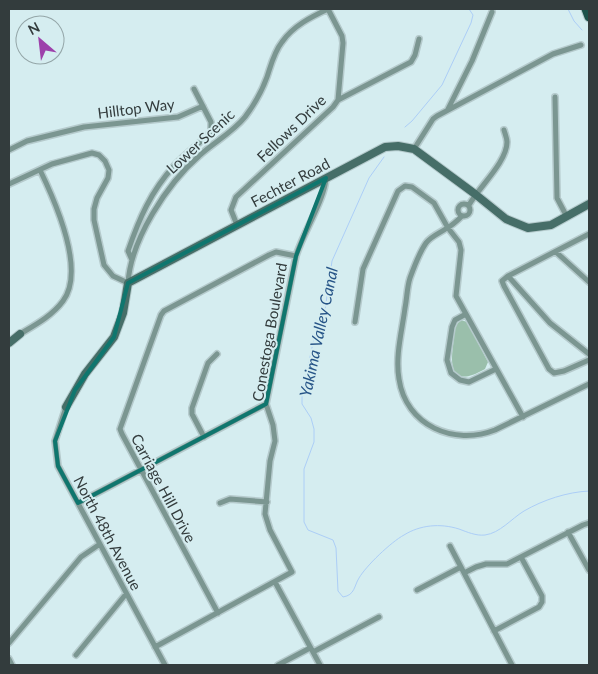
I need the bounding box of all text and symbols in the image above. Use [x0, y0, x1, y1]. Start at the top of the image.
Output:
north arrow [15, 15, 65, 65]
text: N [25, 18, 42, 38]
street label: Fellows Drive [253, 91, 329, 165]
street label: Hilltop Way [96, 94, 176, 122]
street label: Lower Scenic [162, 105, 238, 177]
street label: Fechter Road [247, 154, 333, 210]
street label: Conestoga Boulevard [248, 261, 290, 403]
water label: Yakima Valley Canal [295, 265, 341, 399]
street label: Carriage Hill Drive [128, 431, 200, 545]
street label: North 48th Avenue [70, 473, 146, 593]

